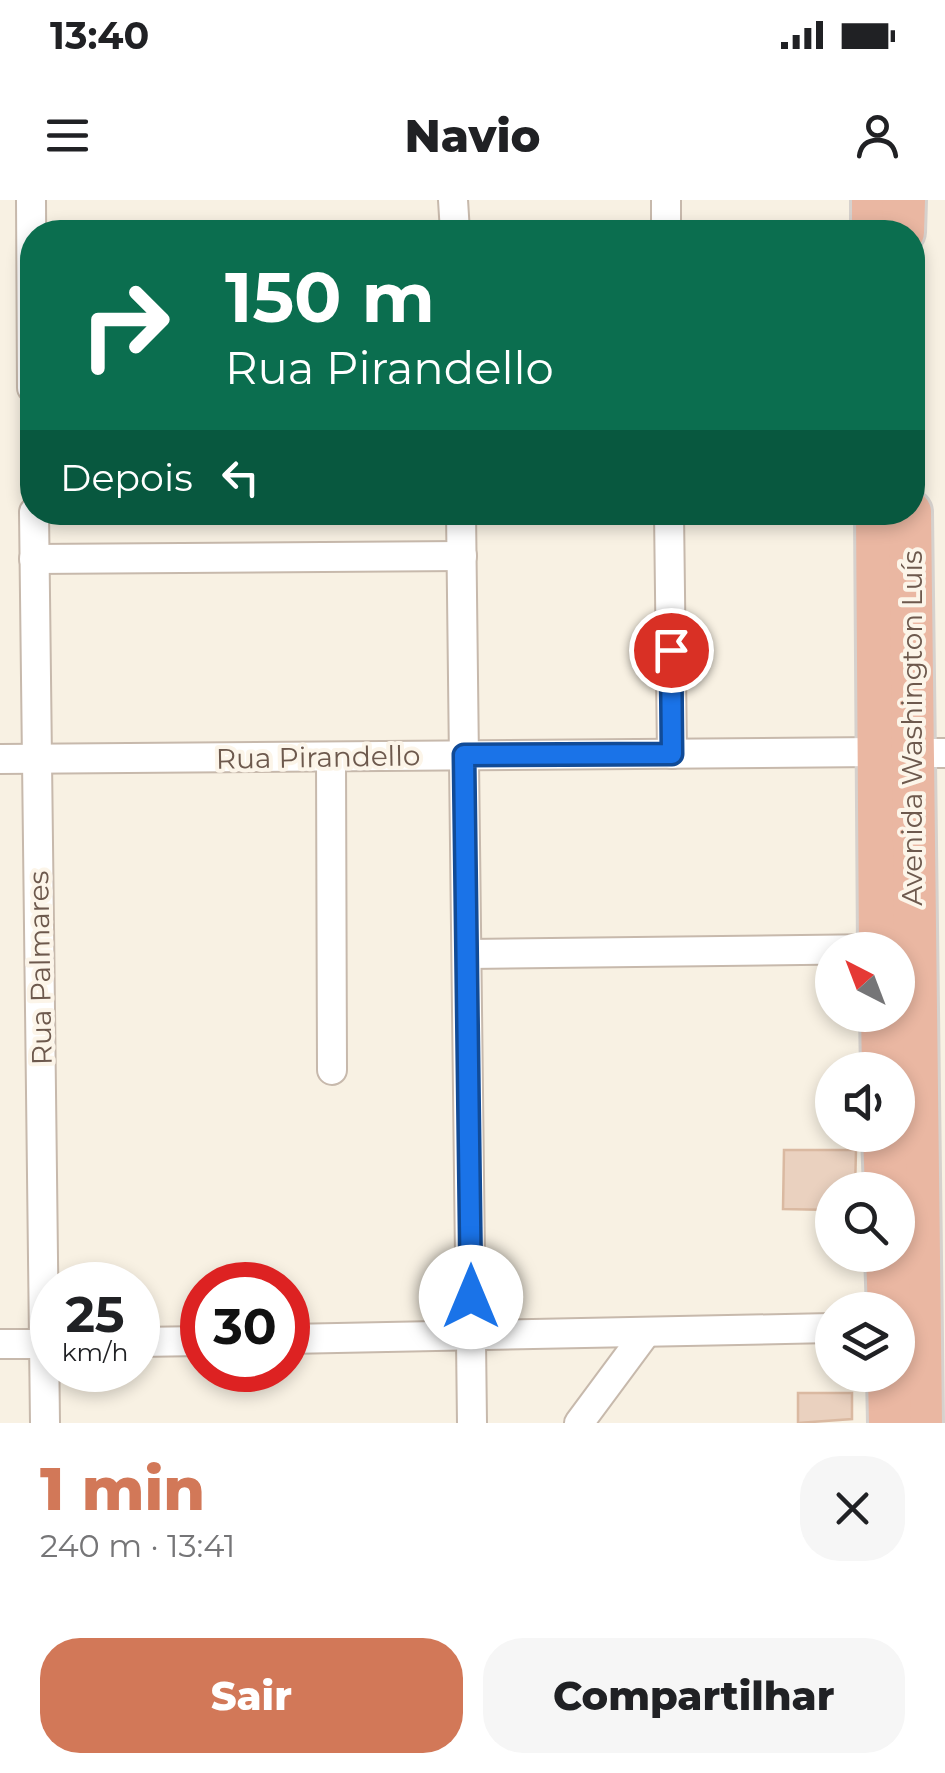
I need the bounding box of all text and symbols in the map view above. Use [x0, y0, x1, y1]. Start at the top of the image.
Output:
text: 13:40 [50, 12, 149, 59]
icon: menu [40, 108, 95, 163]
text: Navio [404, 108, 541, 163]
icon: person [850, 108, 905, 163]
text: 150 m [225, 254, 435, 340]
icon: right [60, 260, 190, 390]
text: Rua Pirandello [225, 340, 554, 395]
icon: left [213, 450, 268, 505]
text: Depois [60, 454, 193, 501]
street label: Avenida Washington Luís [895, 550, 929, 906]
pin [629, 608, 714, 693]
icon: arrive [644, 623, 699, 678]
street label: Rua Pirandello [215, 738, 421, 776]
street label: Rua Palmares [21, 871, 59, 1065]
north arrow [815, 932, 915, 1032]
map controls [815, 932, 915, 1392]
button: sound [815, 1052, 915, 1152]
button: search [815, 1172, 915, 1272]
position arrow [419, 1245, 523, 1349]
speed limit sign: 30 [180, 1262, 310, 1392]
text: 25 [65, 1284, 125, 1345]
button: layers [815, 1292, 915, 1392]
text: km/h [62, 1337, 128, 1367]
text: 1 min [40, 1452, 205, 1525]
button: close [800, 1456, 905, 1561]
text: 240 m · 13:41 [40, 1526, 235, 1565]
button: Sair [40, 1638, 463, 1753]
button: Compartilhar [483, 1638, 905, 1753]

